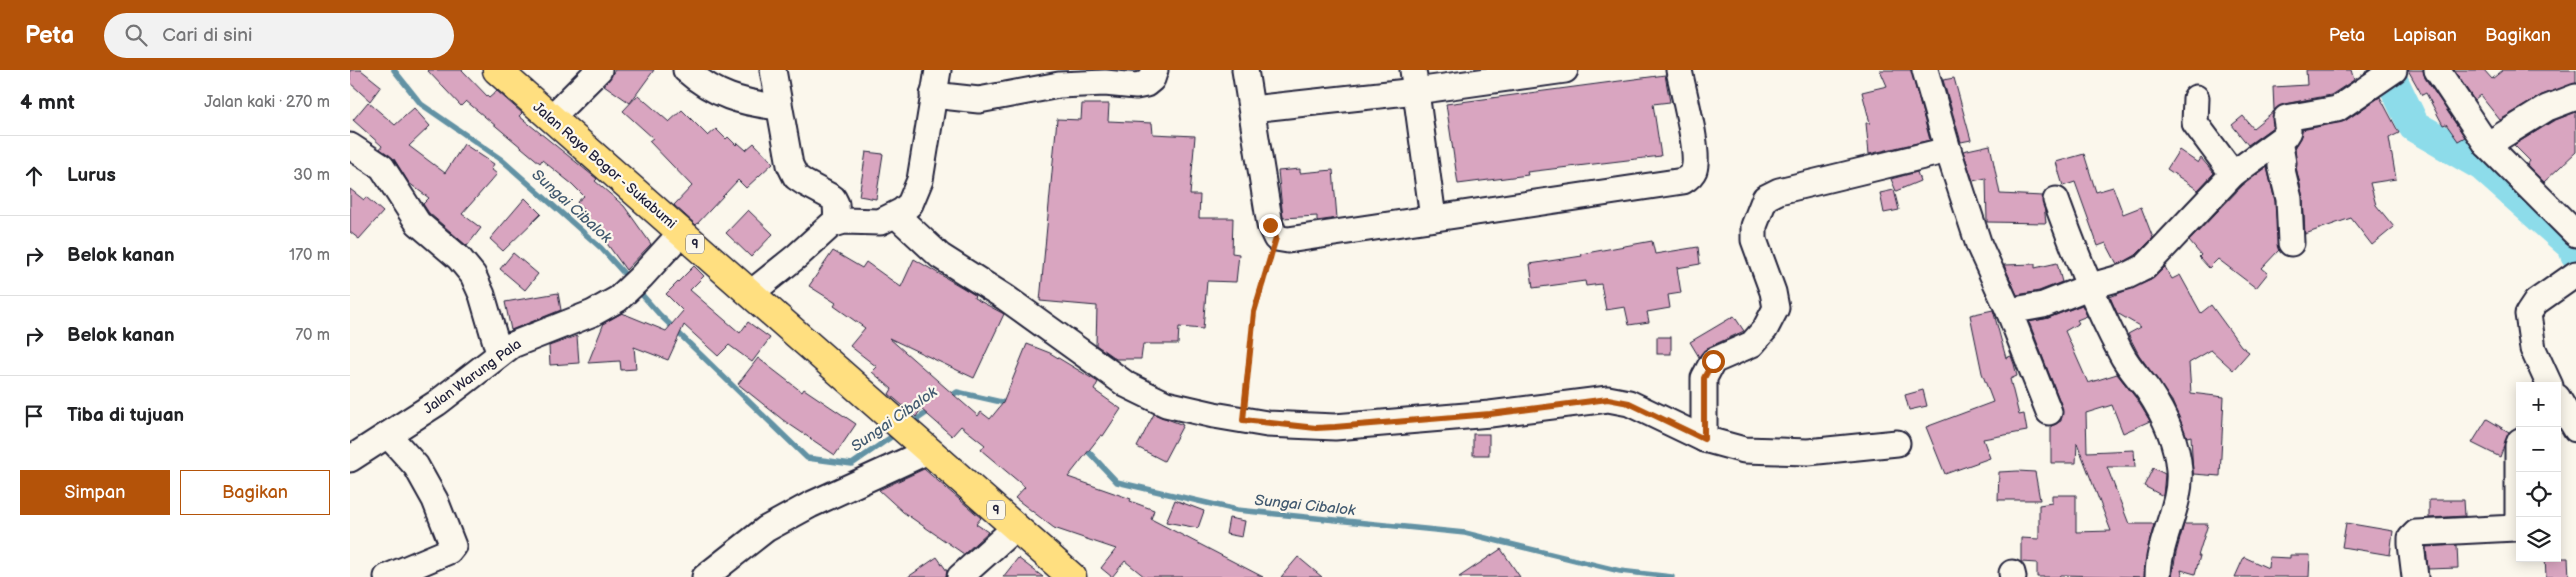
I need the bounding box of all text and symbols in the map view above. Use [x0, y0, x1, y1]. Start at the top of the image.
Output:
search box [104, 13, 454, 58]
text: Peta [25, 21, 74, 50]
icon: search [122, 21, 150, 49]
text: Cari di sini [162, 24, 252, 47]
text: Peta [2329, 25, 2365, 46]
text: Lapisan [2393, 25, 2457, 46]
text: Bagikan [2485, 25, 2551, 46]
text: 4 mnt [20, 90, 75, 115]
text: Jalan kaki · 270 m [204, 93, 330, 112]
street label: Jalan Raya Bogor - Sukabumi [530, 99, 680, 232]
icon: ahead [20, 162, 48, 190]
text: Lurus [67, 164, 116, 187]
water label: Sungai Cibalok [528, 165, 616, 248]
text: 30 m [293, 166, 330, 185]
route end [1259, 214, 1282, 237]
road number: 9 [686, 234, 704, 253]
icon: right [20, 242, 48, 270]
text: Belok kanan [67, 244, 175, 267]
text: 170 m [289, 246, 330, 265]
icon: right [20, 322, 48, 350]
text: Belok kanan [67, 324, 175, 347]
text: 70 m [295, 326, 330, 345]
street label: Jalan Warung Pala [420, 335, 525, 418]
route start [1702, 350, 1725, 373]
water label: Sungai Cibalok [847, 382, 942, 456]
map controls [2516, 382, 2561, 562]
button: + [2516, 382, 2561, 427]
icon: arrive [20, 402, 48, 430]
text: Tiba di tujuan [67, 404, 184, 427]
button: − [2516, 427, 2561, 472]
button: Simpan [20, 470, 170, 515]
button: Bagikan [180, 470, 330, 515]
button: locate [2516, 472, 2561, 517]
water label: Sungai Cibalok [1254, 491, 1357, 520]
road number: 9 [987, 500, 1005, 520]
button: layers [2516, 517, 2561, 562]

